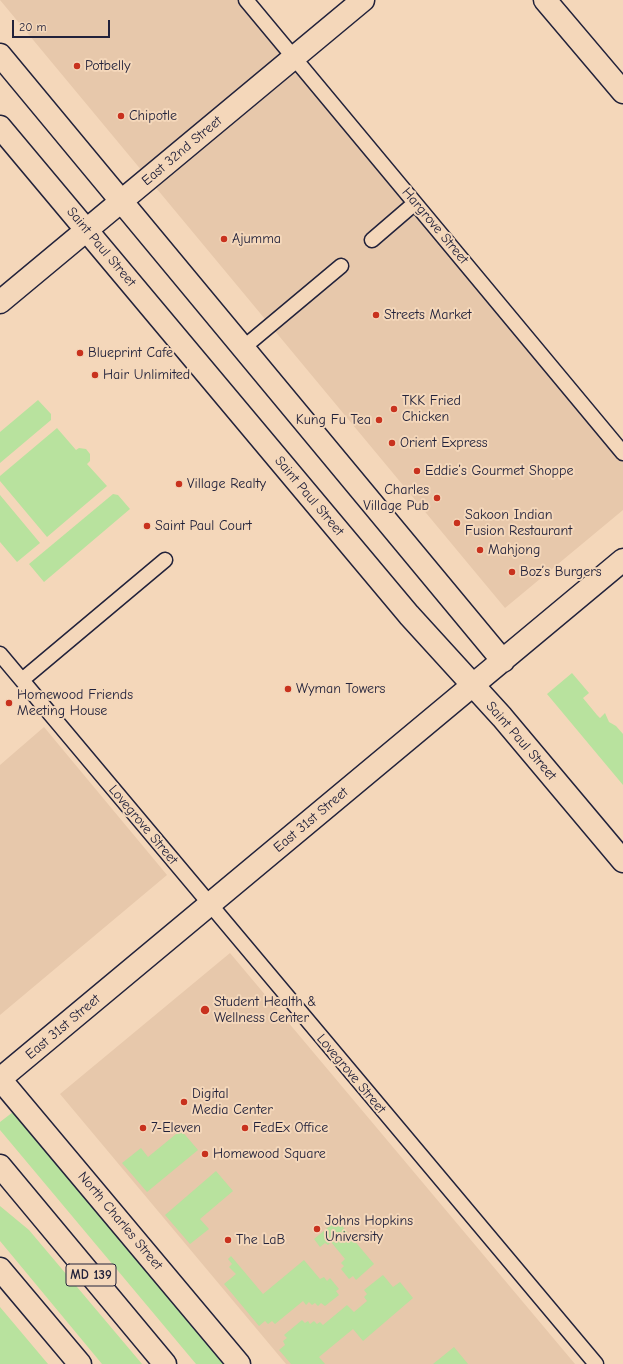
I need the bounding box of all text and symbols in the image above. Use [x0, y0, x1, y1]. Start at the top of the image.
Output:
scale bar [14, 12, 112, 38]
text: 20 m [19, 20, 47, 34]
place label: Potbelly [85, 58, 130, 74]
marker: Potbelly [72, 61, 82, 71]
place label: Chipotle [129, 108, 177, 124]
marker: Chipotle [116, 111, 126, 121]
street label: East 32nd Street [139, 113, 225, 189]
street label: Hargrove Street [398, 184, 472, 268]
street label: Saint Paul Street [63, 204, 139, 290]
place label: Ajumma [232, 231, 281, 247]
marker: Ajumma [219, 234, 229, 244]
place label: Streets Market [384, 307, 472, 323]
marker: Streets Market [371, 310, 381, 320]
place label: Blueprint Cafe [88, 345, 173, 361]
marker: Blueprint Cafe [75, 348, 85, 358]
place label: Hair Unlimited [103, 367, 190, 383]
marker: Hair Unlimited [90, 370, 100, 380]
place label: TKK Fried Chicken [402, 393, 461, 426]
marker: TKK Fried Chicken [389, 404, 399, 414]
place label: Kung Fu Tea [296, 412, 371, 428]
marker: Kung Fu Tea [374, 415, 384, 425]
place label: Orient Express [400, 435, 488, 451]
marker: Orient Express [387, 438, 397, 448]
street label: Saint Paul Street [271, 453, 347, 539]
place label: Eddie’s Gourmet Shoppe [425, 463, 573, 479]
marker: Eddie’s Gourmet Shoppe [412, 466, 422, 476]
place label: Village Realty [187, 476, 266, 492]
marker: Village Realty [174, 479, 184, 489]
place label: Charles Village Pub [363, 482, 429, 514]
marker: Charles Village Pub [432, 493, 442, 503]
place label: Sakoon Indian Fusion Restaurant [465, 507, 572, 540]
place label: Saint Paul Court [155, 518, 252, 534]
marker: Sakoon Indian Fusion Restaurant [452, 518, 462, 528]
marker: Saint Paul Court [142, 521, 152, 531]
place label: Mahjong [488, 542, 540, 558]
marker: Mahjong [475, 545, 485, 555]
place label: Boz’s Burgers [520, 564, 602, 580]
marker: Boz’s Burgers [507, 567, 517, 577]
place label: Wyman Towers [296, 681, 385, 697]
marker: Wyman Towers [283, 684, 293, 694]
place label: Homewood Friends Meeting House [17, 687, 133, 720]
marker: Homewood Friends Meeting House [4, 698, 14, 708]
street label: Saint Paul Street [482, 698, 560, 784]
street label: Lovegrove Street [105, 782, 181, 868]
street label: East 31st Street [270, 784, 352, 856]
street label: East 31st Street [22, 991, 104, 1063]
place label: Student Health & Wellness Center [214, 994, 316, 1026]
marker: Student Health & Wellness Center [199, 1004, 211, 1016]
street label: Lovegrove Street [313, 1031, 389, 1117]
place label: Digital Media Center [192, 1086, 273, 1118]
marker: Digital Media Center [179, 1097, 189, 1107]
place label: 7-Eleven [151, 1120, 201, 1136]
place label: FedEx Office [253, 1120, 328, 1136]
marker: 7-Eleven [138, 1123, 148, 1133]
marker: FedEx Office [240, 1123, 250, 1133]
place label: Homewood Square [213, 1146, 326, 1162]
marker: Homewood Square [200, 1149, 210, 1159]
street label: North Charles Street [74, 1169, 166, 1273]
place label: Johns Hopkins University [325, 1213, 413, 1246]
marker: Johns Hopkins University [312, 1224, 322, 1234]
place label: The LaB [236, 1232, 285, 1248]
marker: The LaB [223, 1235, 233, 1245]
road number: MD 139 [66, 1264, 116, 1286]

